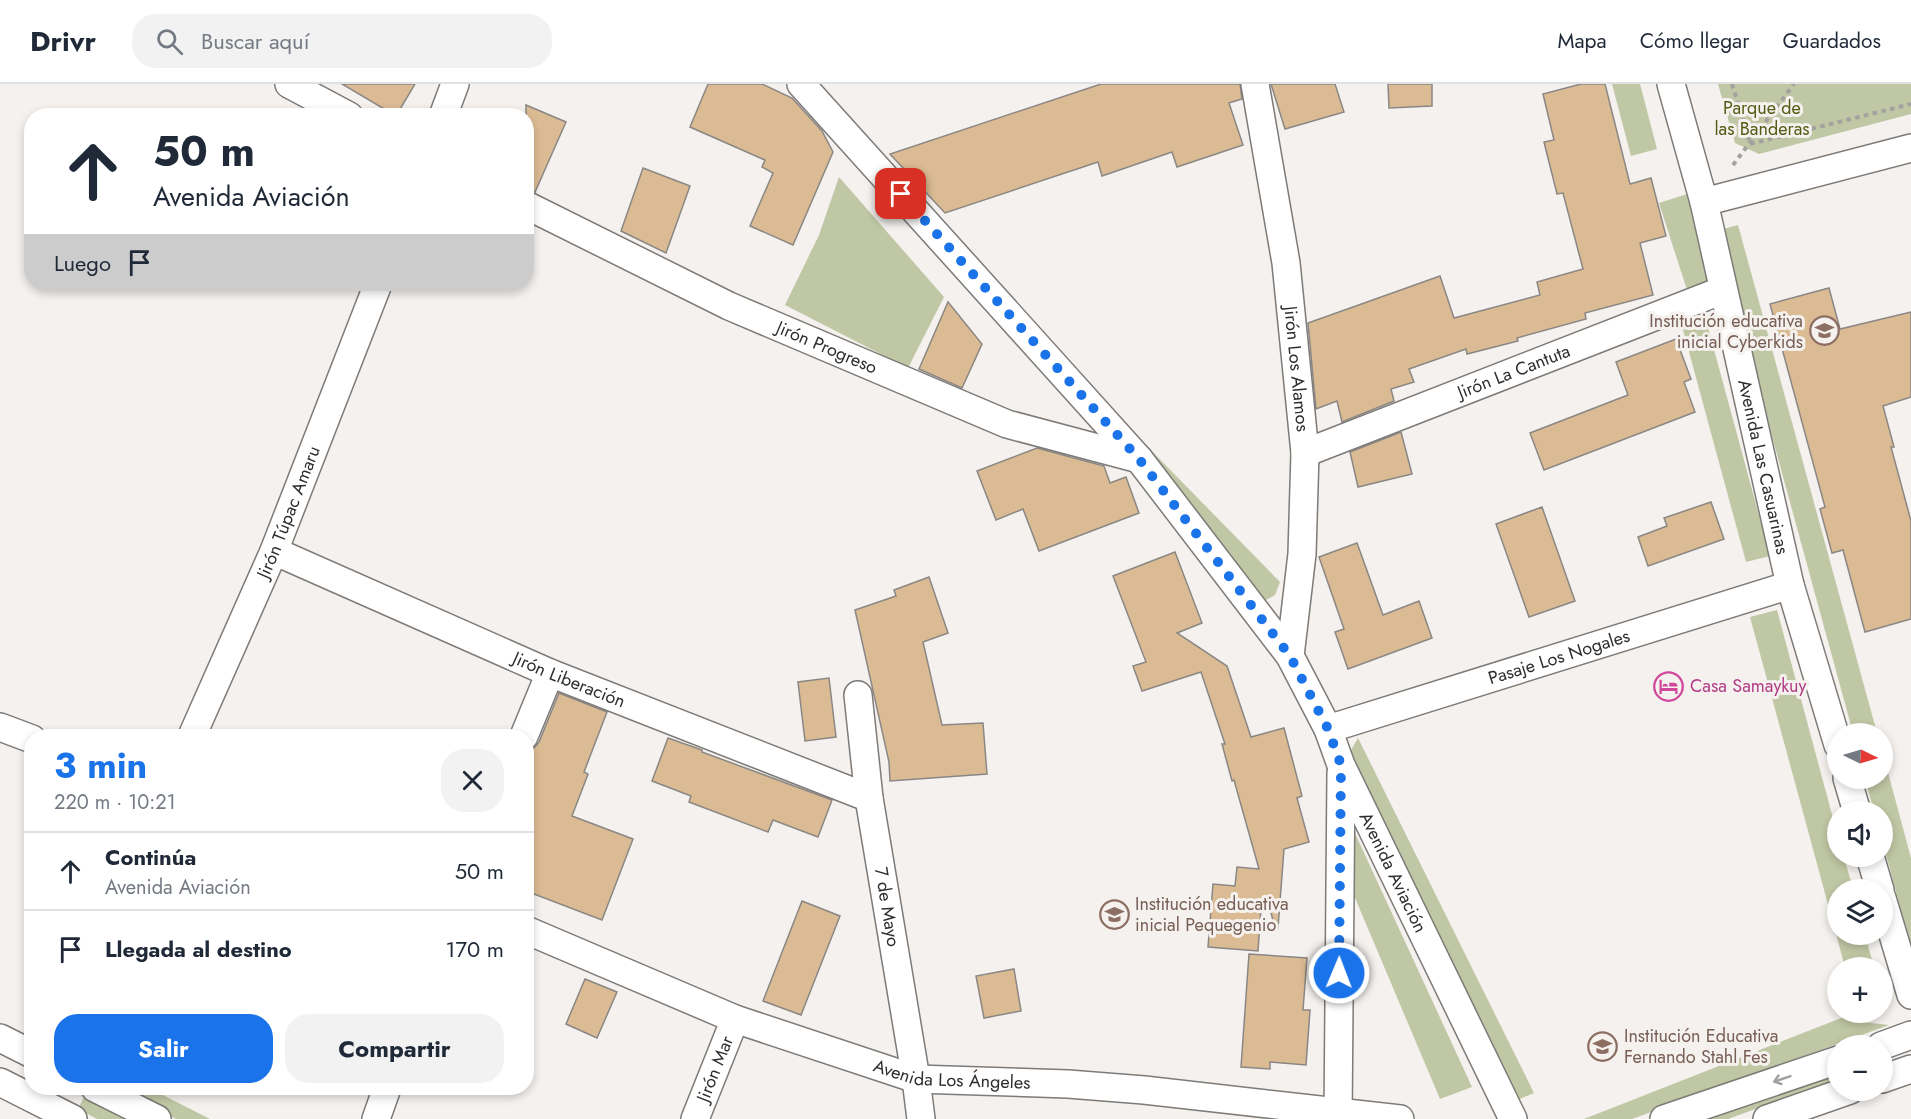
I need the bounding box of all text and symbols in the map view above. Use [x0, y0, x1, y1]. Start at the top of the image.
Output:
search box [132, 14, 552, 68]
text: Drivr [30, 21, 96, 62]
icon: search [153, 25, 186, 58]
text: Buscar aquí [201, 25, 309, 57]
text: Mapa [1557, 26, 1607, 56]
text: Cómo llegar [1640, 26, 1749, 56]
text: Guardados [1782, 26, 1881, 56]
park label: Parque de las Banderas [1714, 95, 1810, 142]
text: 50 m [153, 121, 255, 182]
icon: ahead [54, 132, 132, 210]
pin [875, 168, 926, 219]
text: Avenida Aviación [153, 177, 350, 216]
icon: arrive [884, 177, 917, 210]
icon: arrive [123, 246, 156, 279]
text: Luego [54, 247, 111, 279]
street label: Jirón Los Alamos [1277, 303, 1316, 433]
place label: Institución educativa inicial Cyberkids [1649, 308, 1803, 355]
street label: Jirón Progreso [770, 314, 881, 381]
school or university icon: Institución educativa inicial Cyberkids [1808, 315, 1840, 347]
street label: Jirón La Cantuta [1452, 338, 1574, 406]
street label: Avenida Las Casuarinas [1731, 377, 1796, 557]
street label: Jirón Túpac Amaru [250, 442, 327, 584]
street label: Pasaje Los Nogales [1485, 623, 1633, 691]
street label: Jirón Liberación [507, 644, 629, 714]
hotel icon: Casa Samaykuy [1653, 670, 1685, 702]
place label: Casa Samaykuy [1690, 673, 1807, 699]
north arrow [1827, 723, 1893, 789]
map controls [1827, 723, 1893, 1101]
text: 3 min [54, 739, 147, 791]
button: close [441, 749, 504, 812]
text: 220 m · 10:21 [54, 788, 176, 817]
button: sound [1827, 801, 1893, 867]
street label: Avenida Aviación [1353, 808, 1434, 937]
text: Continúa [105, 841, 196, 873]
icon: ahead [54, 855, 87, 888]
text: 50 m [455, 855, 504, 887]
street label: 7 de Mayo [868, 865, 907, 949]
text: Avenida Aviación [105, 873, 251, 902]
button: layers [1827, 879, 1893, 945]
place label: Institución educativa inicial Pequegenio [1135, 891, 1289, 938]
school or university icon: Institución educativa inicial Pequegenio [1098, 898, 1130, 930]
icon: arrive [54, 933, 87, 966]
text: Llegada al destino [105, 933, 292, 965]
text: 170 m [446, 933, 504, 965]
position arrow [1307, 941, 1371, 1005]
button: + [1827, 957, 1893, 1023]
button: Salir [54, 1014, 273, 1083]
button: Compartir [285, 1014, 504, 1083]
place label: Institución Educativa Fernando Stahl Fes [1624, 1023, 1778, 1070]
school or university icon: Institución Educativa Fernando Stahl Fes [1587, 1030, 1619, 1062]
street label: Jirón Mar [689, 1031, 740, 1108]
button: − [1827, 1035, 1893, 1101]
street label: Avenida Los Ángeles [870, 1053, 1031, 1096]
one-way arrow [1773, 1074, 1792, 1085]

